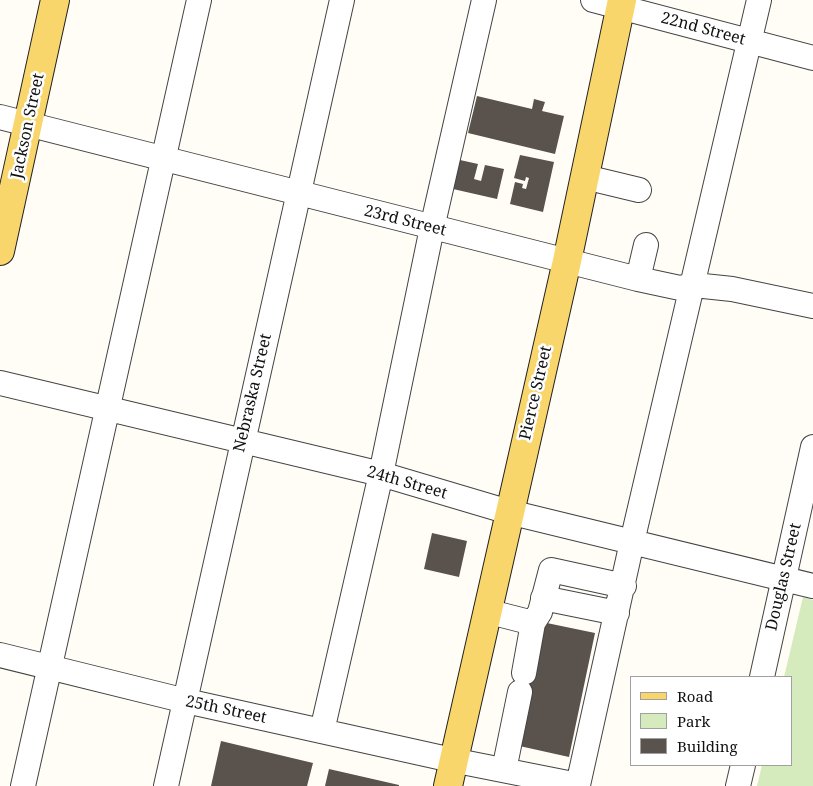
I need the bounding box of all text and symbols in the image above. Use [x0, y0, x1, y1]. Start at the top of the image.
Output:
street label: 22nd Street [659, 8, 747, 50]
street label: Jackson Street [7, 71, 49, 181]
street label: 23rd Street [362, 202, 448, 240]
street label: Nebraska Street [230, 332, 276, 454]
street label: Pierce Street [516, 344, 556, 442]
street label: 24th Street [365, 462, 449, 504]
street label: Douglas Street [762, 521, 806, 633]
legend [630, 676, 793, 766]
text: Road [677, 686, 713, 706]
street label: 25th Street [184, 692, 268, 728]
text: Park [677, 711, 710, 731]
text: Building [677, 736, 738, 756]

